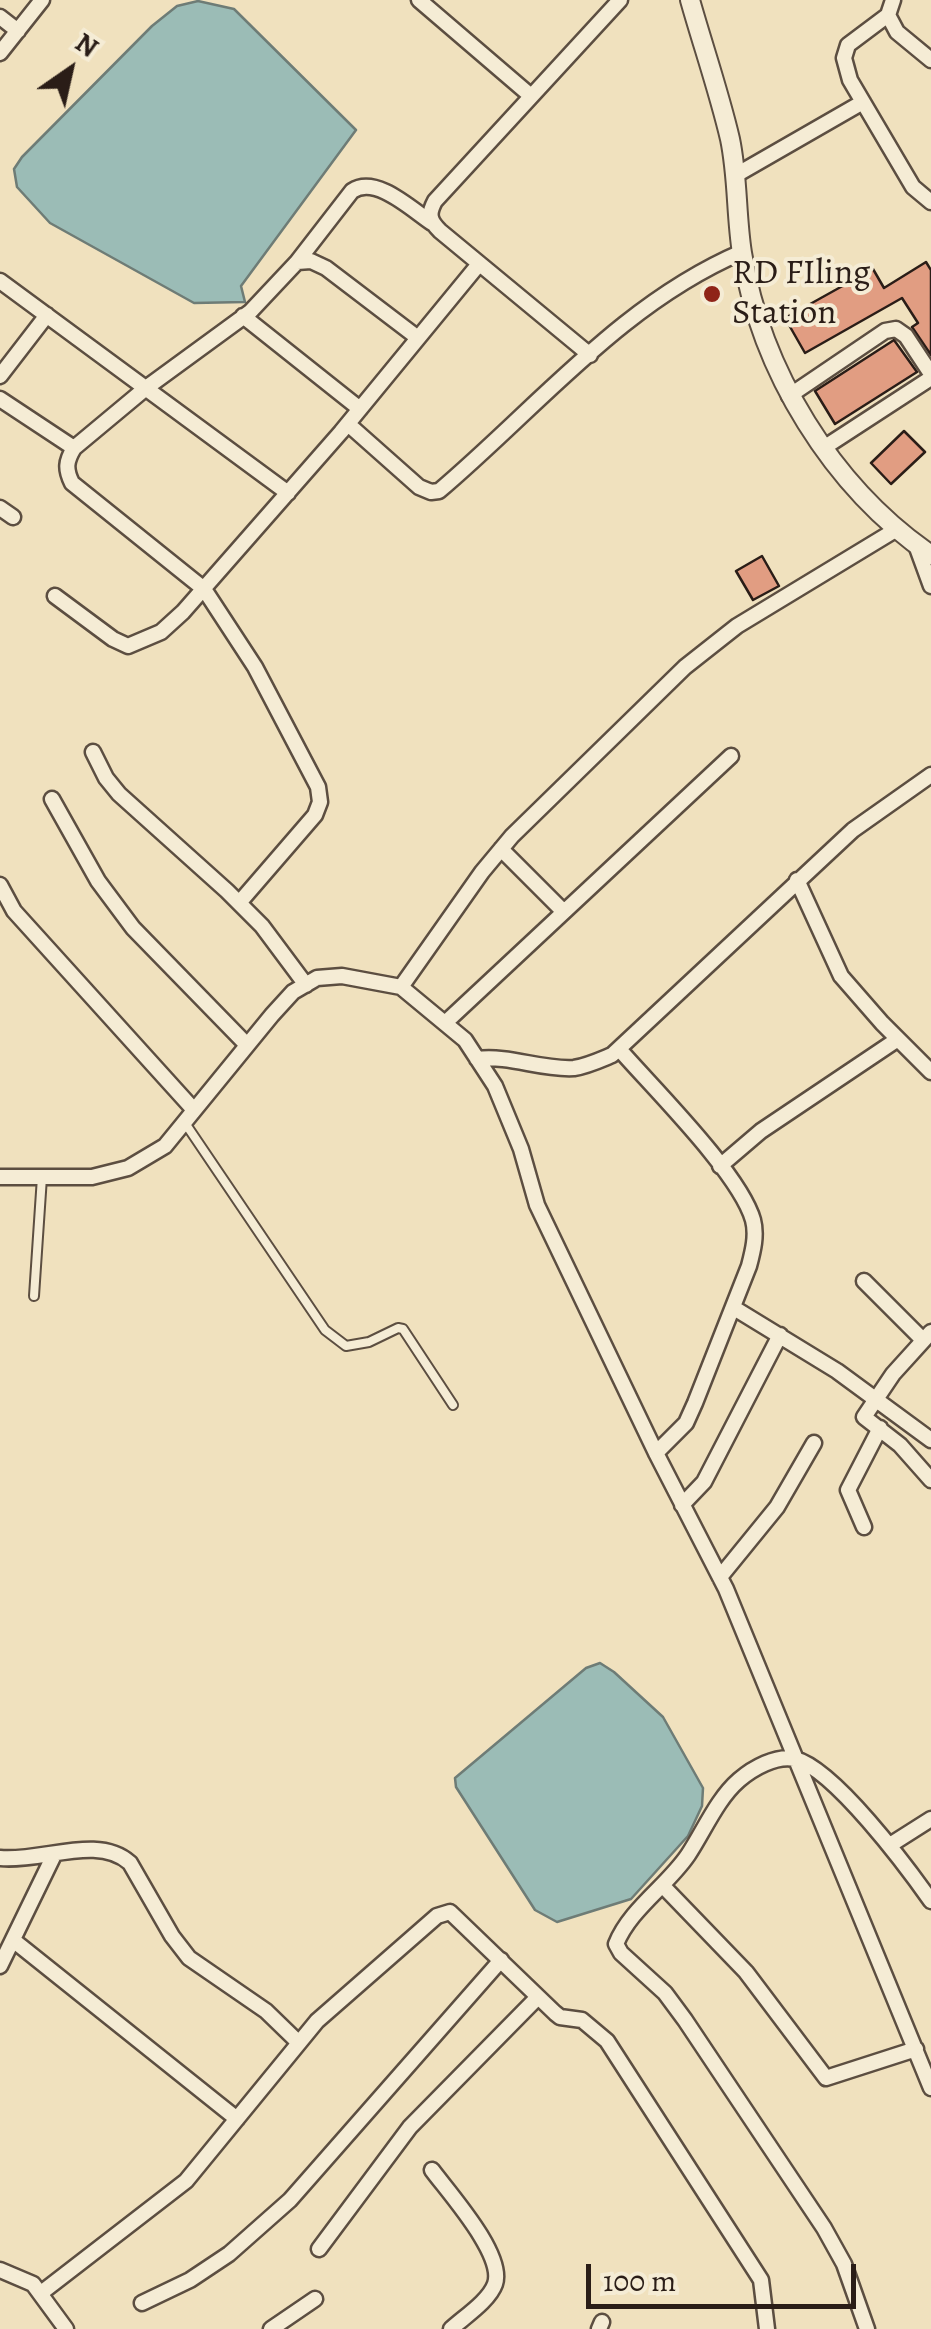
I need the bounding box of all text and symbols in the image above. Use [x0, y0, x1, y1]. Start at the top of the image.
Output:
north arrow [20, 20, 120, 120]
text: N [68, 24, 106, 67]
place label: RD FIling Station [732, 253, 871, 335]
marker: RD FIling Station [701, 283, 723, 305]
scale bar [591, 2244, 861, 2306]
text: 100 m [603, 2261, 676, 2301]

